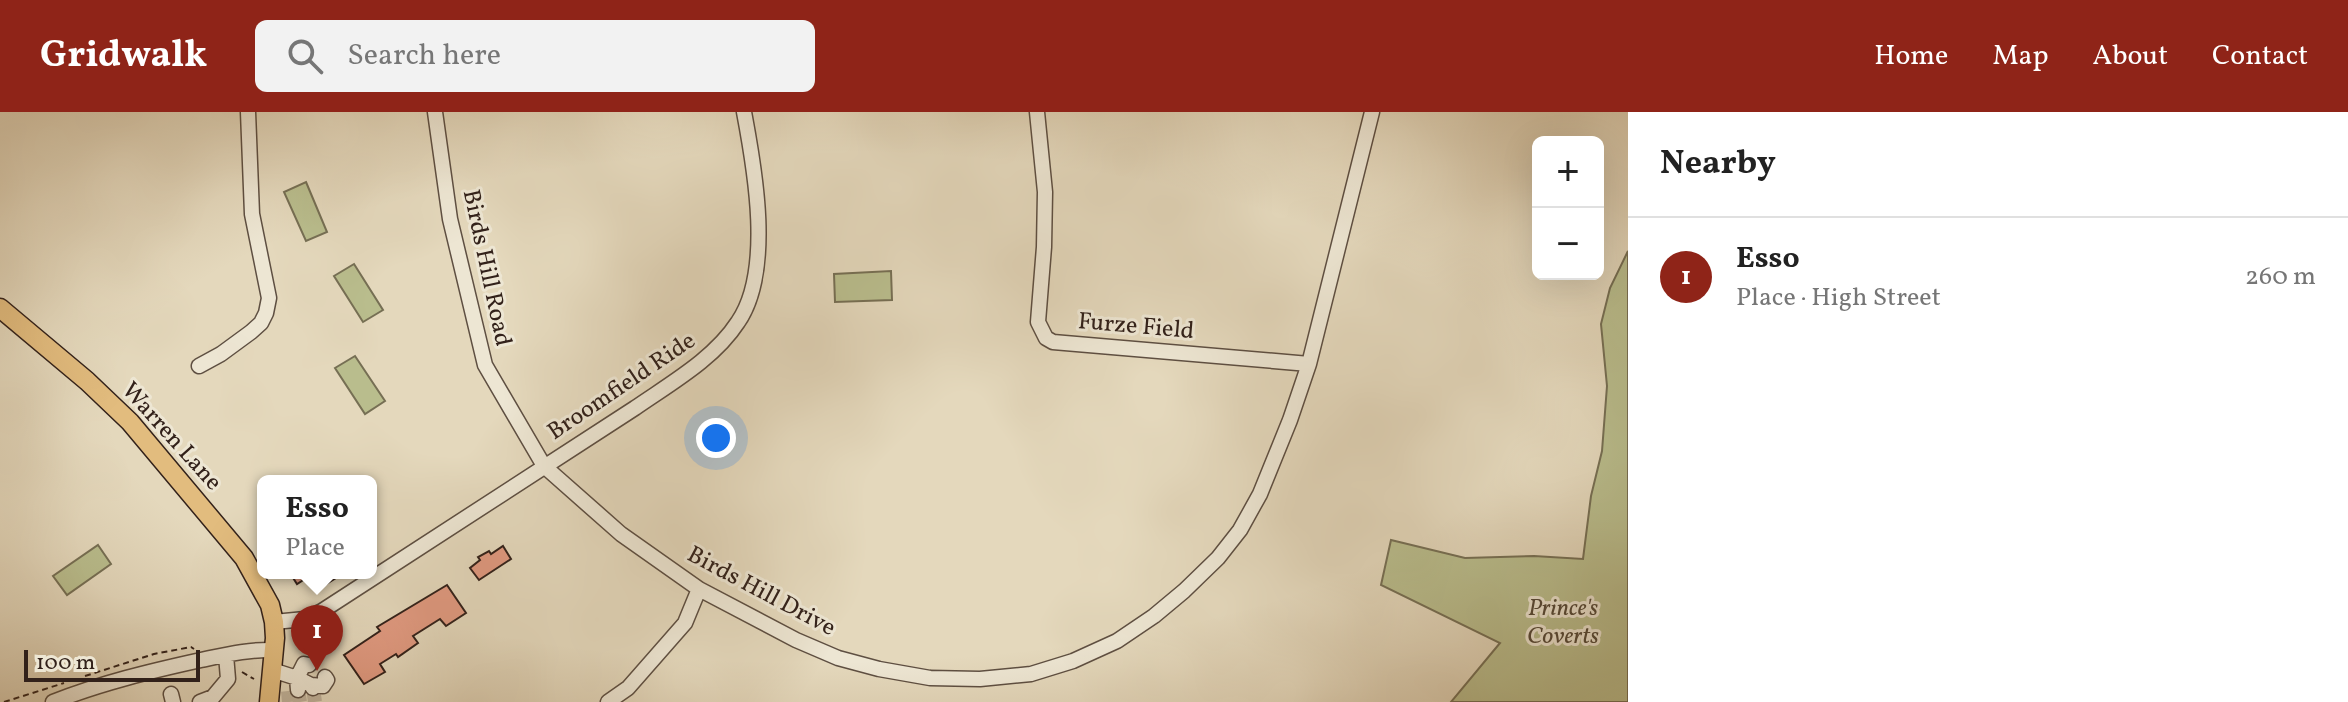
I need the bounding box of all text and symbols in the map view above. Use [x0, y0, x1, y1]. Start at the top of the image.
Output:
search box [255, 20, 815, 92]
text: Gridwalk [40, 30, 207, 83]
icon: search [283, 34, 327, 78]
text: Search here [347, 35, 501, 77]
text: Home [1874, 37, 1948, 76]
text: Map [1992, 37, 2048, 76]
text: About [2092, 37, 2168, 76]
text: Contact [2212, 37, 2308, 76]
map controls [1532, 136, 1604, 280]
button: + [1532, 136, 1604, 208]
text: Nearby [1660, 141, 1776, 188]
street label: Birds Hill Road [453, 186, 519, 350]
button: − [1532, 208, 1604, 280]
text: Esso [1736, 238, 1800, 280]
text: 1 [1681, 259, 1691, 295]
text: 260 m [2245, 259, 2316, 295]
text: Place · High Street [1736, 280, 1941, 316]
street label: Furze Field [1076, 305, 1196, 349]
street label: Broomfield Ride [541, 325, 703, 449]
street label: Warren Lane [113, 375, 229, 499]
your location [696, 418, 736, 458]
popup [257, 475, 377, 579]
text: Esso [285, 488, 349, 530]
text: Place [285, 530, 345, 566]
street label: Birds Hill Drive [681, 539, 841, 645]
park label: Prince's Coverts [1527, 592, 1599, 654]
pin: 1 [291, 605, 343, 671]
scale bar [24, 646, 200, 682]
text: 100 m [36, 648, 95, 679]

